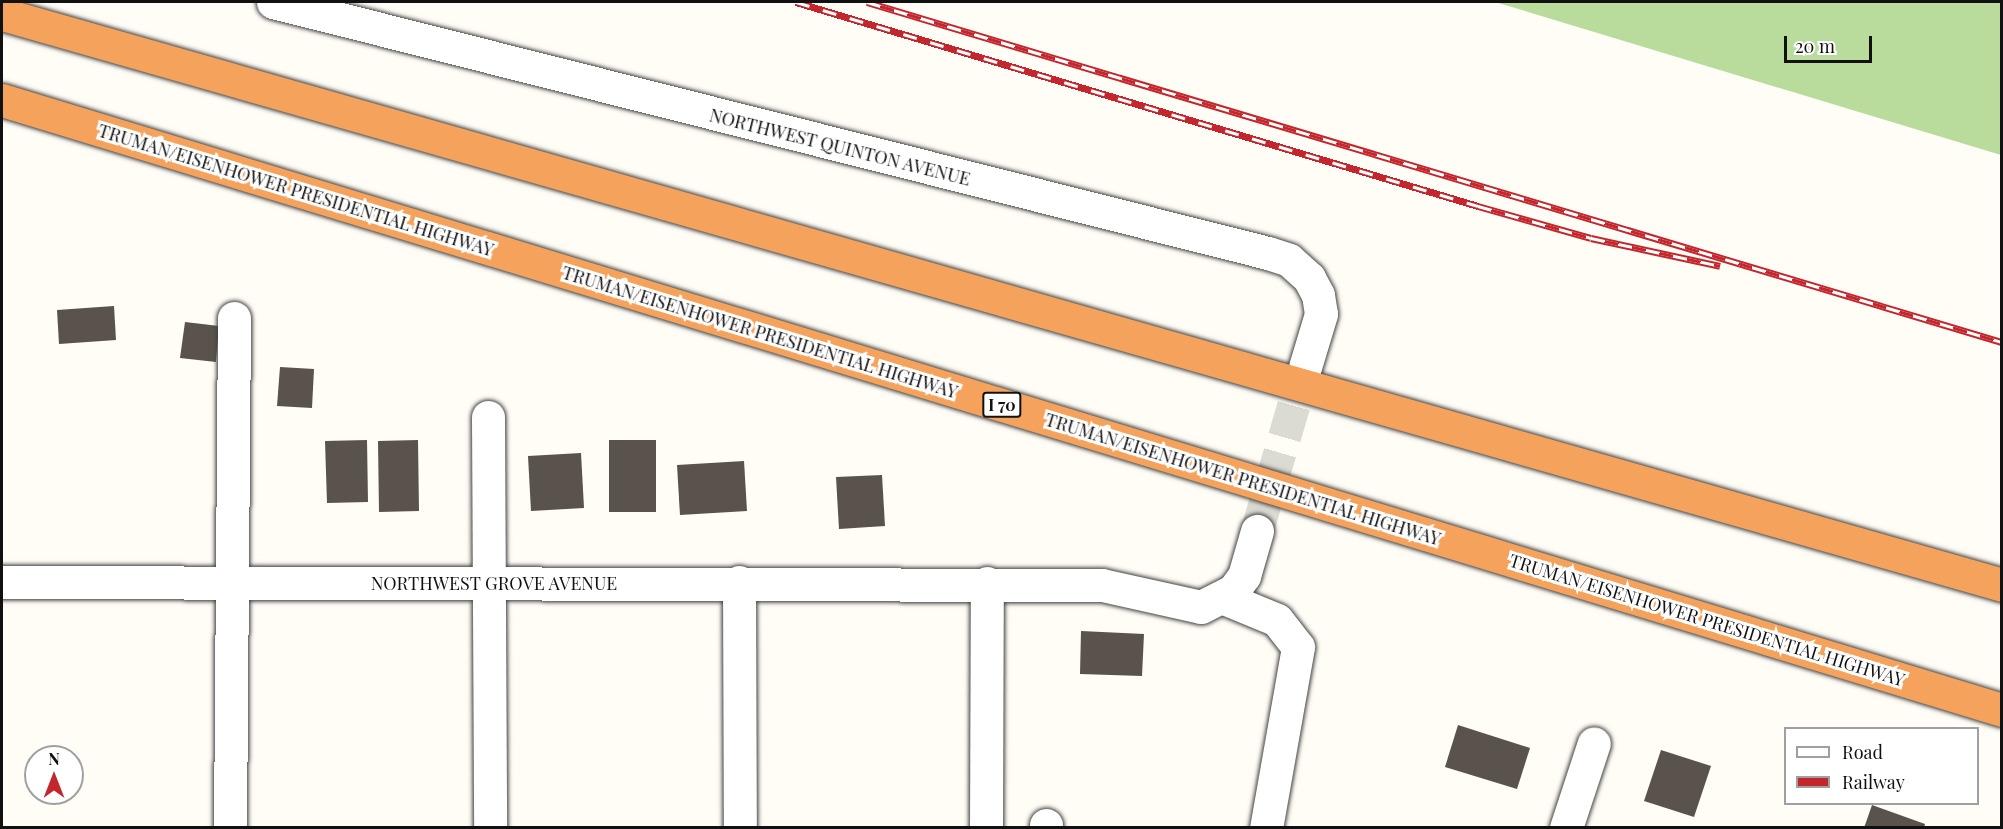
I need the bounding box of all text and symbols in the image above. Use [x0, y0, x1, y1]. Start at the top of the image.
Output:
scale bar [1787, 24, 1876, 62]
text: 20 m [1795, 34, 1835, 58]
street label: NORTHWEST QUINTON AVENUE [707, 104, 973, 190]
street label: TRUMAN/EISENHOWER PRESIDENTIAL HIGHWAY [96, 119, 496, 261]
street label: TRUMAN/EISENHOWER PRESIDENTIAL HIGHWAY [560, 261, 960, 403]
road number: I 70 [981, 392, 1023, 418]
street label: TRUMAN/EISENHOWER PRESIDENTIAL HIGHWAY [1043, 408, 1443, 550]
street label: TRUMAN/EISENHOWER PRESIDENTIAL HIGHWAY [1507, 549, 1907, 691]
street label: NORTHWEST GROVE AVENUE [370, 572, 618, 594]
legend [1784, 727, 1979, 805]
text: Road [1842, 740, 1883, 764]
north arrow [24, 745, 84, 805]
text: N [48, 748, 60, 769]
text: Railway [1842, 770, 1905, 794]

